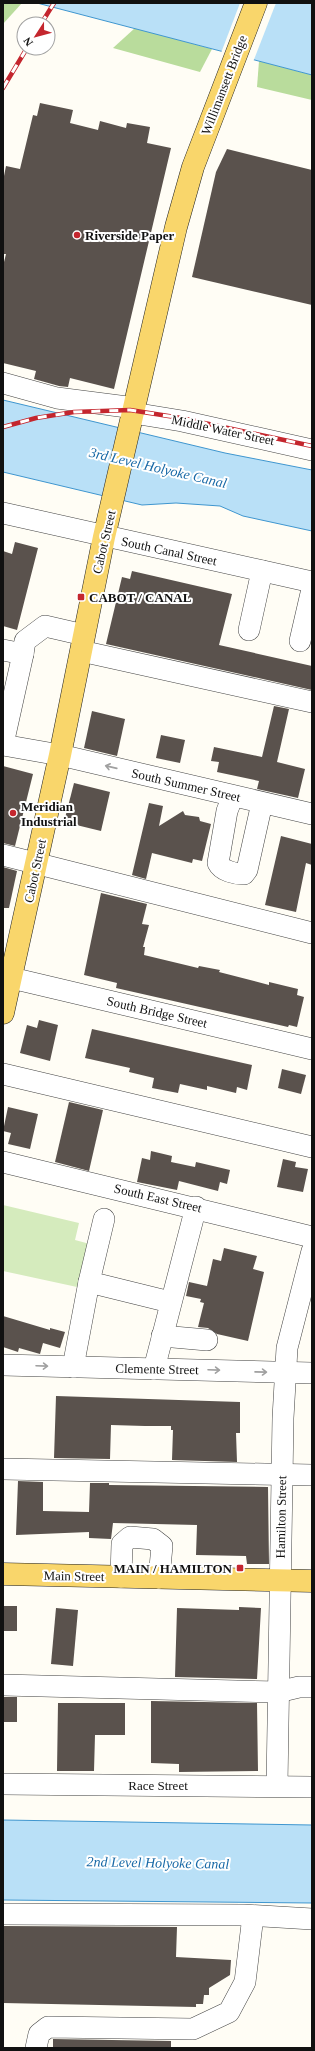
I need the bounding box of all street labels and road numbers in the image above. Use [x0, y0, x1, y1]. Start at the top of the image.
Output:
street label: Willimansett Bridge [198, 33, 250, 137]
street label: Middle Water Street [170, 412, 276, 448]
street label: Cabot Street [89, 508, 119, 575]
street label: South Canal Street [120, 534, 219, 569]
street label: South Summer Street [130, 765, 242, 805]
street label: Cabot Street [21, 837, 49, 904]
street label: South Bridge Street [105, 993, 209, 1031]
street label: South East Street [113, 1181, 204, 1215]
street label: Clemente Street [115, 1361, 199, 1377]
street label: Hamilton Street [273, 1475, 289, 1558]
street label: Main Street [43, 1568, 105, 1584]
street label: Race Street [128, 1778, 188, 1793]

